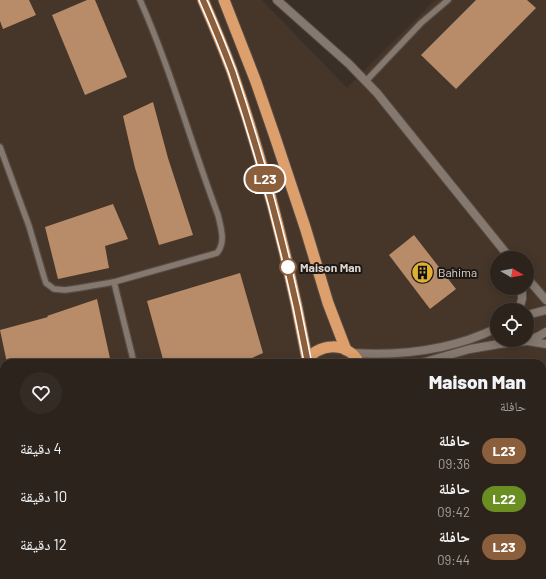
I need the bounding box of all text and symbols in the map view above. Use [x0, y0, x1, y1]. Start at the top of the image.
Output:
line badge: L23 [242, 166, 288, 192]
text: L23 [253, 170, 277, 187]
north arrow [490, 251, 534, 295]
map controls [490, 251, 534, 347]
marker: Maison Man [279, 258, 297, 276]
building icon: Bahima [409, 259, 435, 285]
place label: Maison Man [300, 260, 361, 274]
place label: Bahima [438, 265, 477, 279]
button: locate [490, 303, 534, 347]
text: Maison Man [429, 370, 526, 393]
button: heart [20, 372, 62, 414]
text: حافلة [500, 398, 526, 414]
text: حافلة [439, 431, 470, 449]
text: 4 دقيقة [20, 439, 62, 457]
text: L23 [492, 442, 516, 459]
text: 09:36 [438, 456, 470, 472]
text: حافلة [439, 479, 470, 497]
text: 10 دقيقة [20, 487, 67, 505]
text: L22 [492, 490, 516, 507]
text: 09:42 [437, 504, 470, 520]
text: حافلة [439, 527, 470, 545]
text: 12 دقيقة [20, 535, 67, 553]
text: L23 [492, 538, 516, 555]
text: 09:44 [437, 552, 470, 568]

